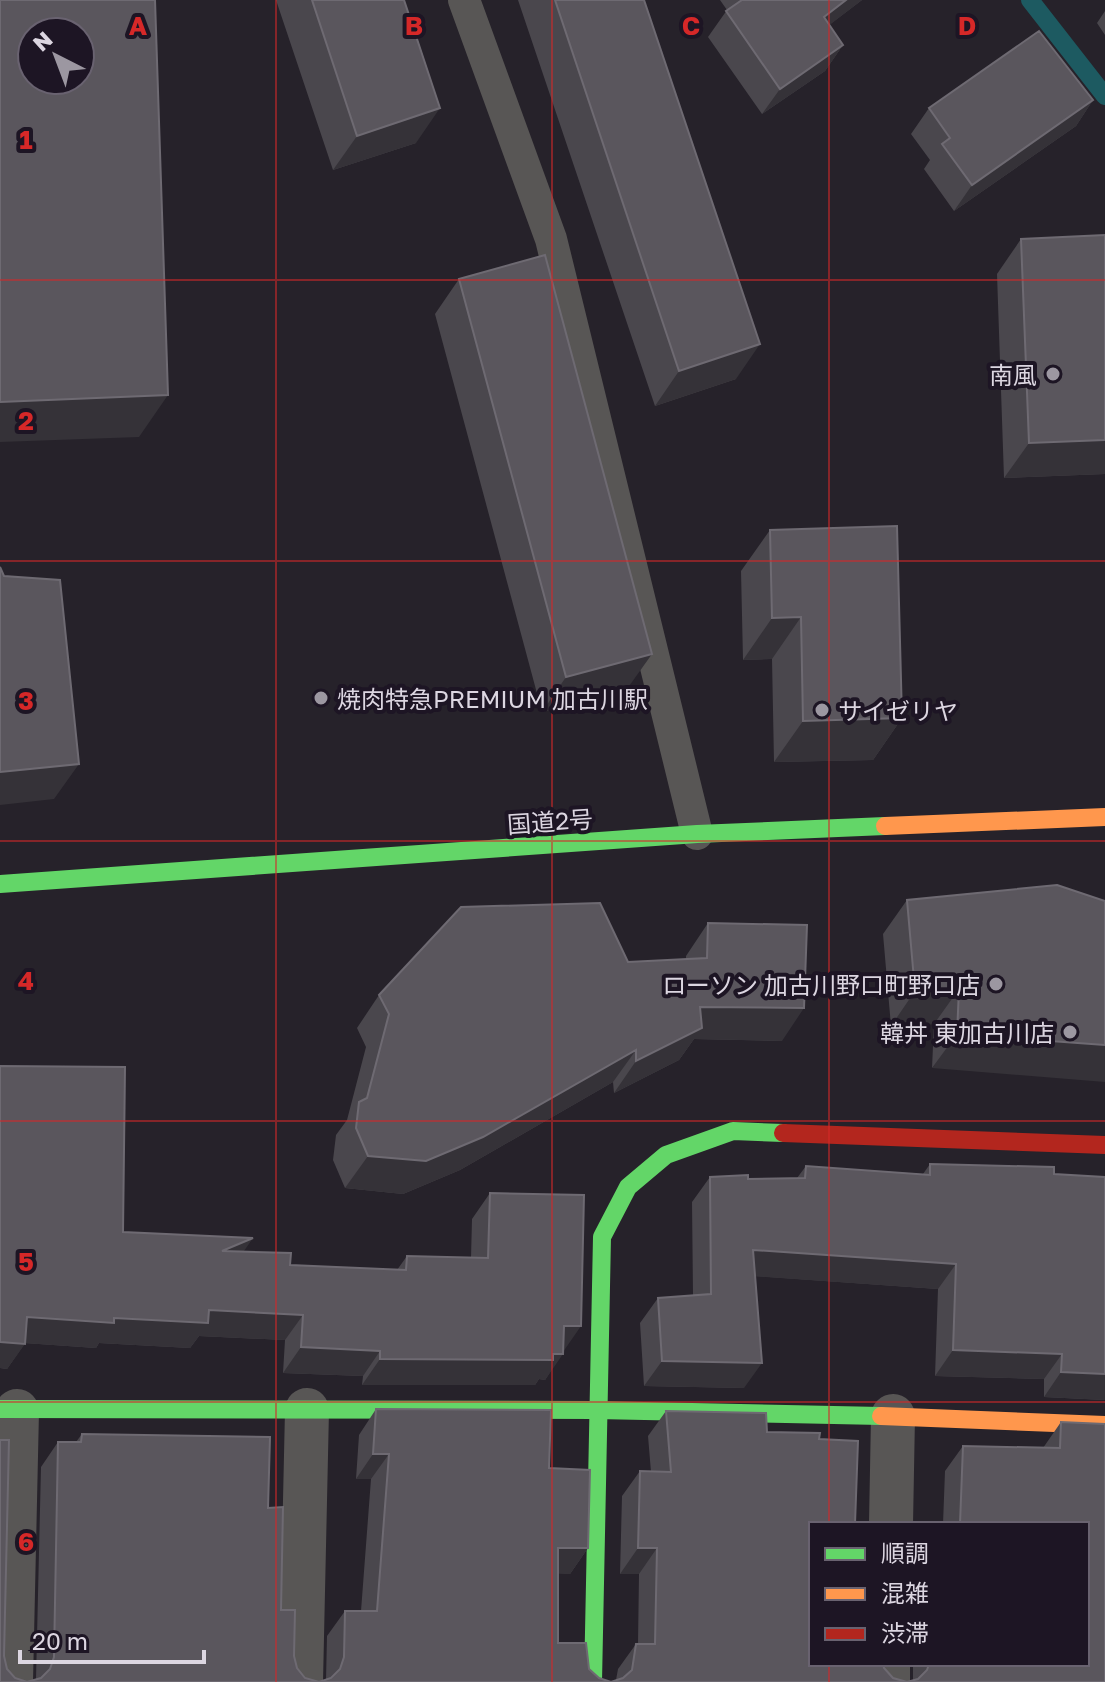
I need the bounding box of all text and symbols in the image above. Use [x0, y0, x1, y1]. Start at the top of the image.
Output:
text: A [129, 10, 148, 41]
text: B [405, 10, 423, 41]
text: C [682, 10, 700, 41]
text: D [958, 10, 976, 41]
north arrow [16, 16, 96, 96]
text: N [27, 25, 58, 56]
text: 1 [19, 124, 33, 155]
place label: 南風 [989, 360, 1037, 389]
marker: 南風 [1044, 365, 1062, 383]
text: 2 [18, 405, 34, 436]
place label: 焼肉特急PREMIUM 加古川駅 [337, 684, 648, 713]
text: 3 [18, 685, 34, 716]
marker: 焼肉特急PREMIUM 加古川駅 [312, 689, 330, 707]
place label: サイゼリヤ [838, 696, 958, 725]
marker: サイゼリヤ [813, 701, 831, 719]
street label: 国道2号 [506, 804, 594, 838]
text: 4 [18, 965, 34, 996]
place label: ローソン 加古川野口町野口店 [662, 970, 980, 999]
marker: ローソン 加古川野口町野口店 [987, 975, 1005, 993]
place label: 韓丼 東加古川店 [880, 1018, 1054, 1047]
marker: 韓丼 東加古川店 [1061, 1023, 1079, 1041]
text: 5 [18, 1246, 34, 1277]
legend [809, 1522, 1089, 1666]
text: 6 [18, 1526, 34, 1557]
text: 順調 [881, 1538, 929, 1567]
text: 混雑 [881, 1578, 929, 1607]
scale bar [20, 1614, 204, 1664]
text: 渋滞 [881, 1618, 929, 1647]
text: 20 m [32, 1626, 88, 1655]

